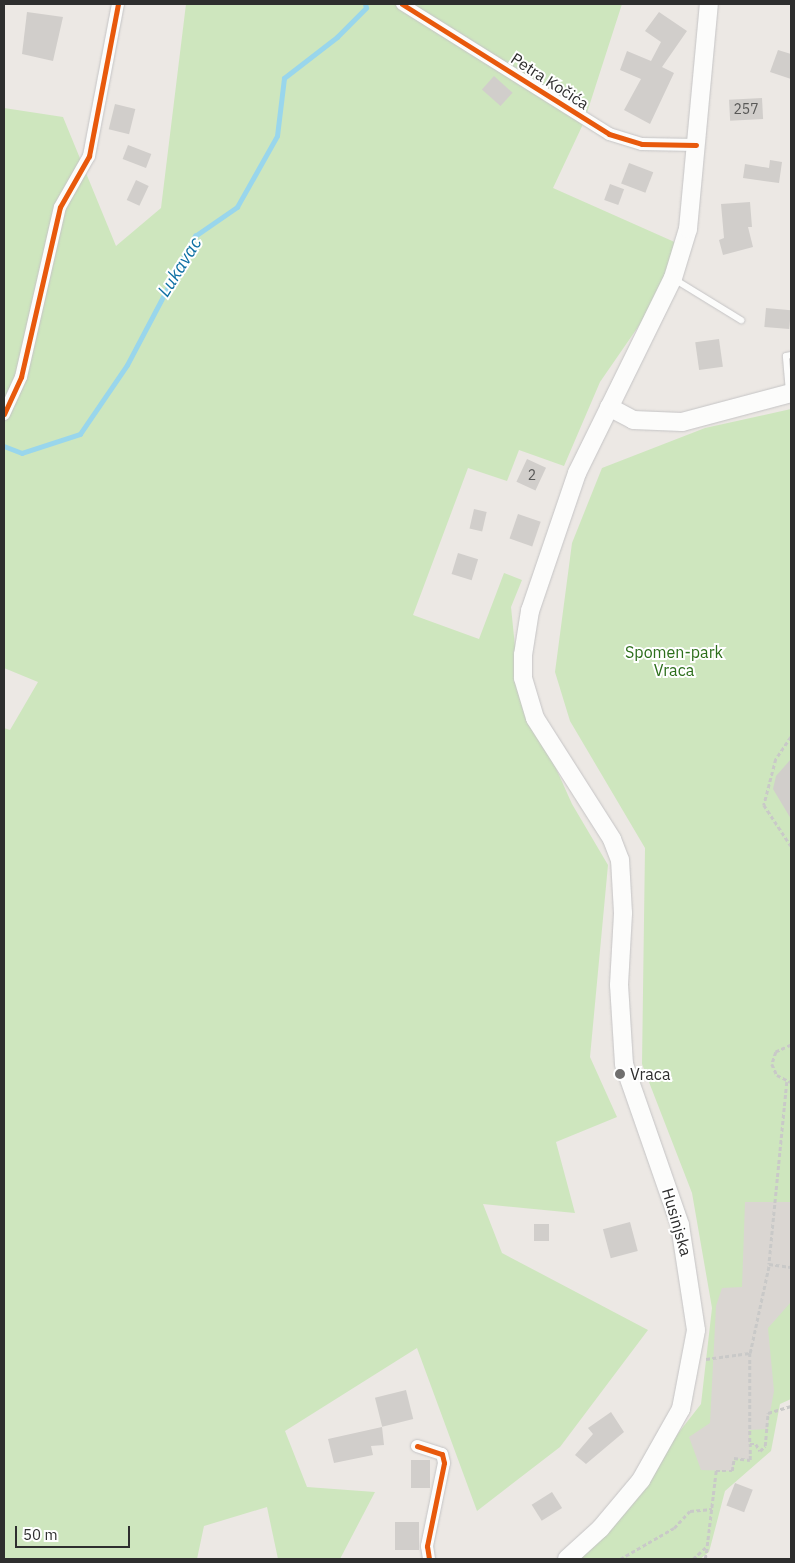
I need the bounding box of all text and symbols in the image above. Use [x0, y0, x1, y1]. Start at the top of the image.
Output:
street label: Petra Kočića [507, 49, 593, 113]
house number: 257 [733, 101, 759, 117]
water label: Lukavac [153, 233, 207, 301]
house number: 2 [528, 467, 536, 483]
park label: Spomen-park Vraca [625, 642, 723, 680]
place label: Vraca [630, 1064, 670, 1084]
marker: Vraca [614, 1068, 626, 1080]
street label: Husinjska [658, 1186, 696, 1258]
scale bar [18, 1516, 132, 1548]
text: 50 m [23, 1525, 58, 1544]

